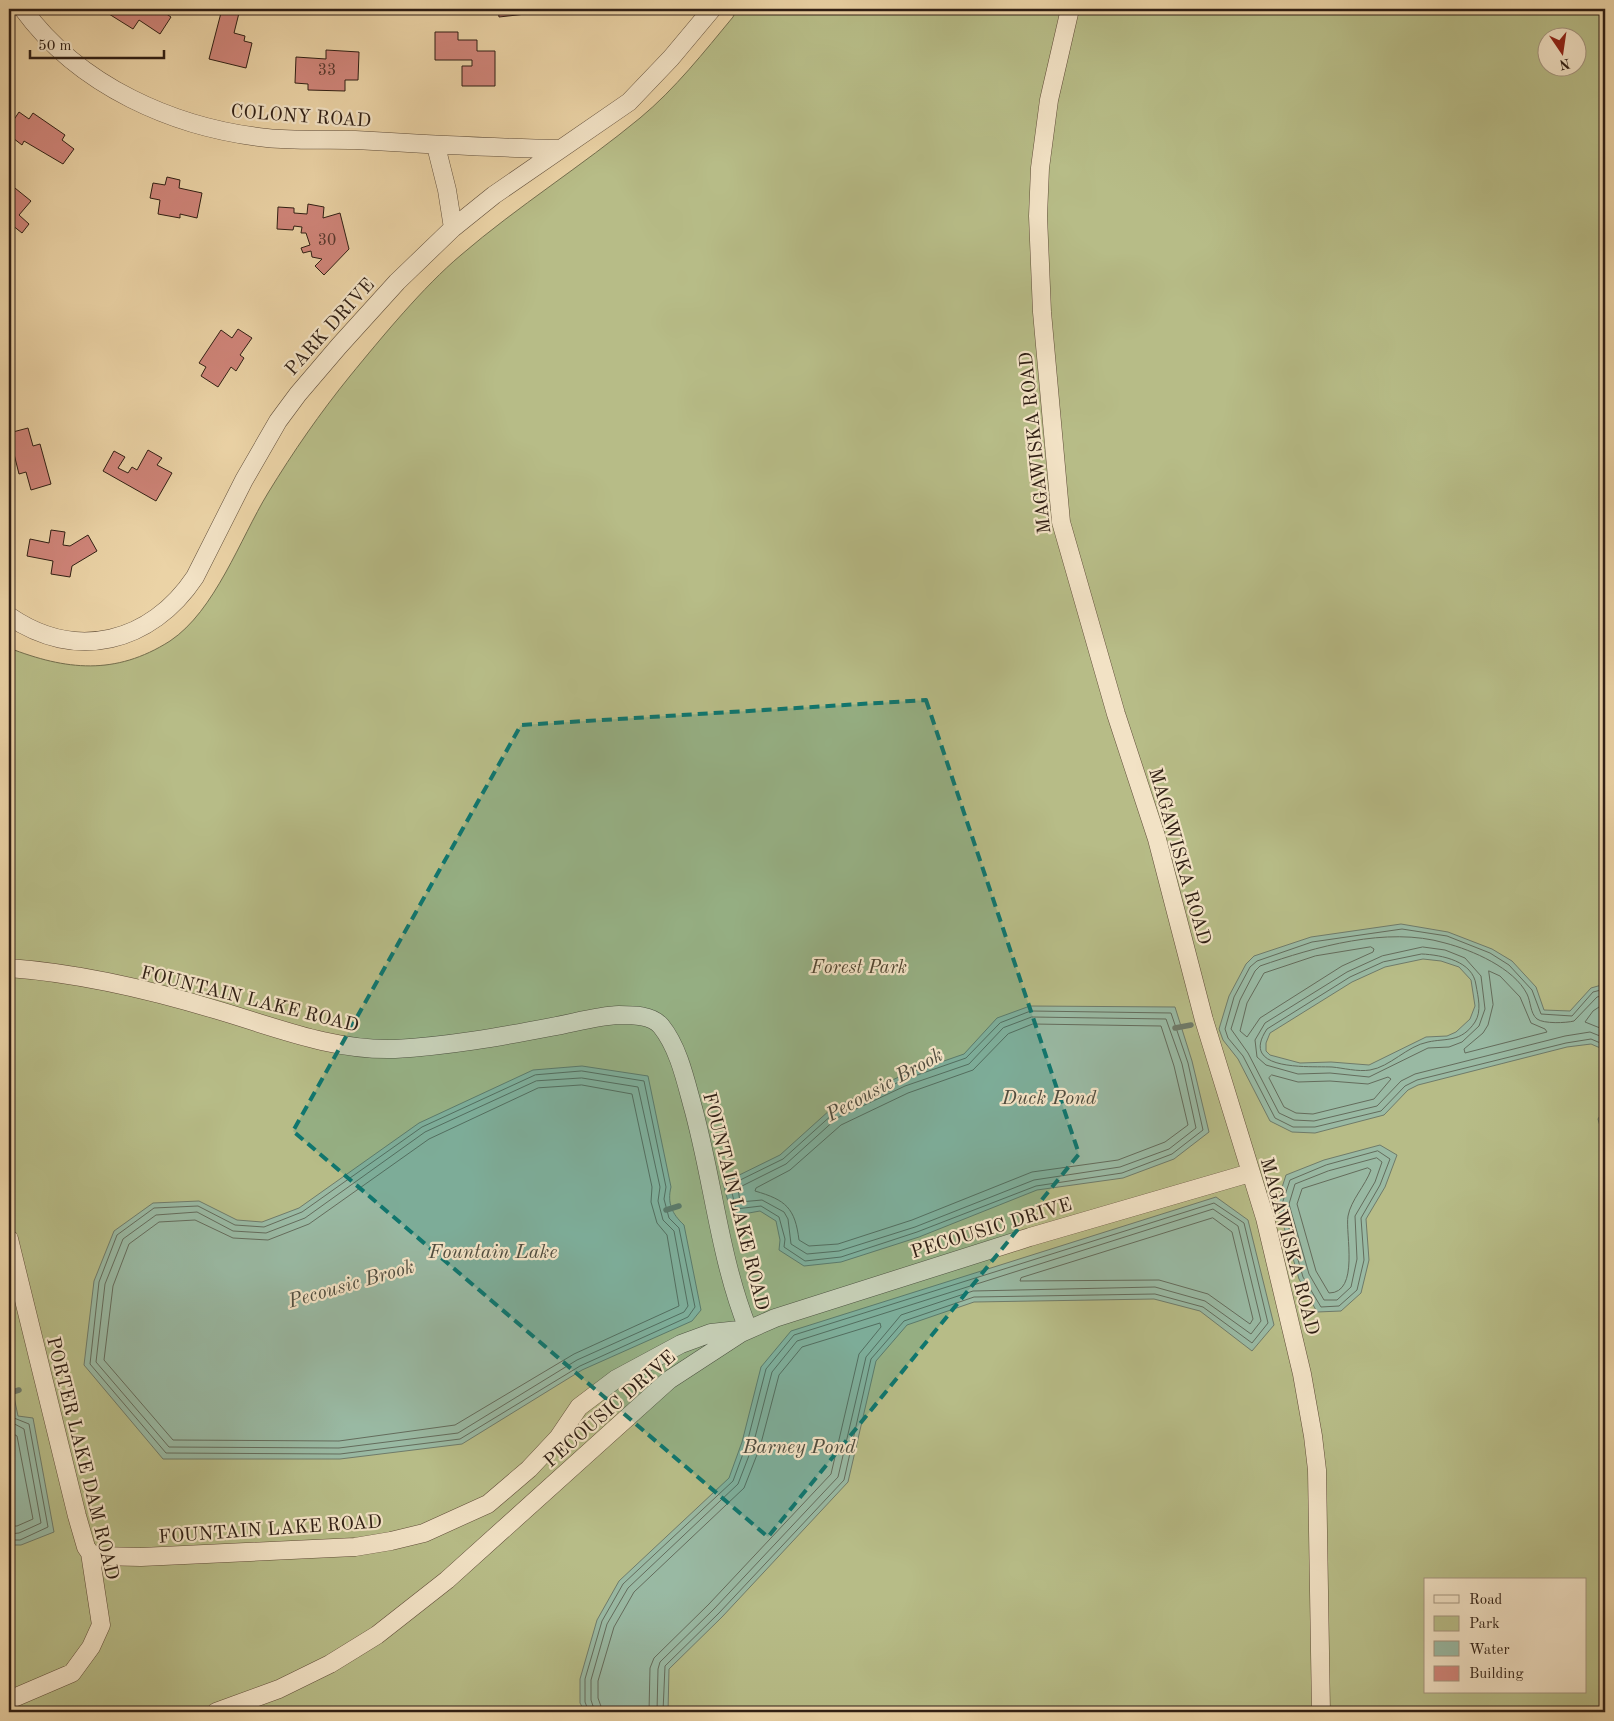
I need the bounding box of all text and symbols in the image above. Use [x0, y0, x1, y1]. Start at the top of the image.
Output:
scale bar [30, 28, 164, 60]
north arrow [1536, 28, 1586, 78]
text: 50 m [38, 39, 72, 54]
text: N [1558, 56, 1571, 72]
house number: 33 [318, 63, 336, 79]
street label: COLONY ROAD [230, 103, 372, 132]
house number: 30 [318, 233, 336, 249]
street label: PARK DRIVE [283, 276, 379, 380]
street label: MAGAWISKA ROAD [1017, 351, 1055, 535]
street label: MAGAWISKA ROAD [1144, 766, 1213, 947]
park label: Forest Park [810, 959, 907, 978]
street label: FOUNTAIN LAKE ROAD [138, 964, 360, 1037]
water label: Pecousic Brook [822, 1045, 947, 1127]
water label: Duck Pond [1001, 1089, 1097, 1109]
street label: FOUNTAIN LAKE ROAD [698, 1091, 771, 1313]
street label: MAGAWISKA ROAD [1256, 1156, 1321, 1337]
street label: PECOUSIC DRIVE [909, 1196, 1075, 1263]
water label: Fountain Lake [428, 1243, 557, 1263]
water label: Pecousic Brook [285, 1257, 417, 1313]
street label: PORTER LAKE DAM ROAD [42, 1335, 121, 1582]
street label: PECOUSIC DRIVE [541, 1348, 680, 1472]
water label: Barney Pond [742, 1438, 856, 1458]
street label: FOUNTAIN LAKE ROAD [158, 1513, 383, 1548]
legend [1424, 1578, 1586, 1694]
text: Road [1469, 1593, 1503, 1608]
text: Park [1469, 1617, 1500, 1632]
text: Water [1469, 1643, 1510, 1658]
text: Building [1469, 1667, 1524, 1682]

